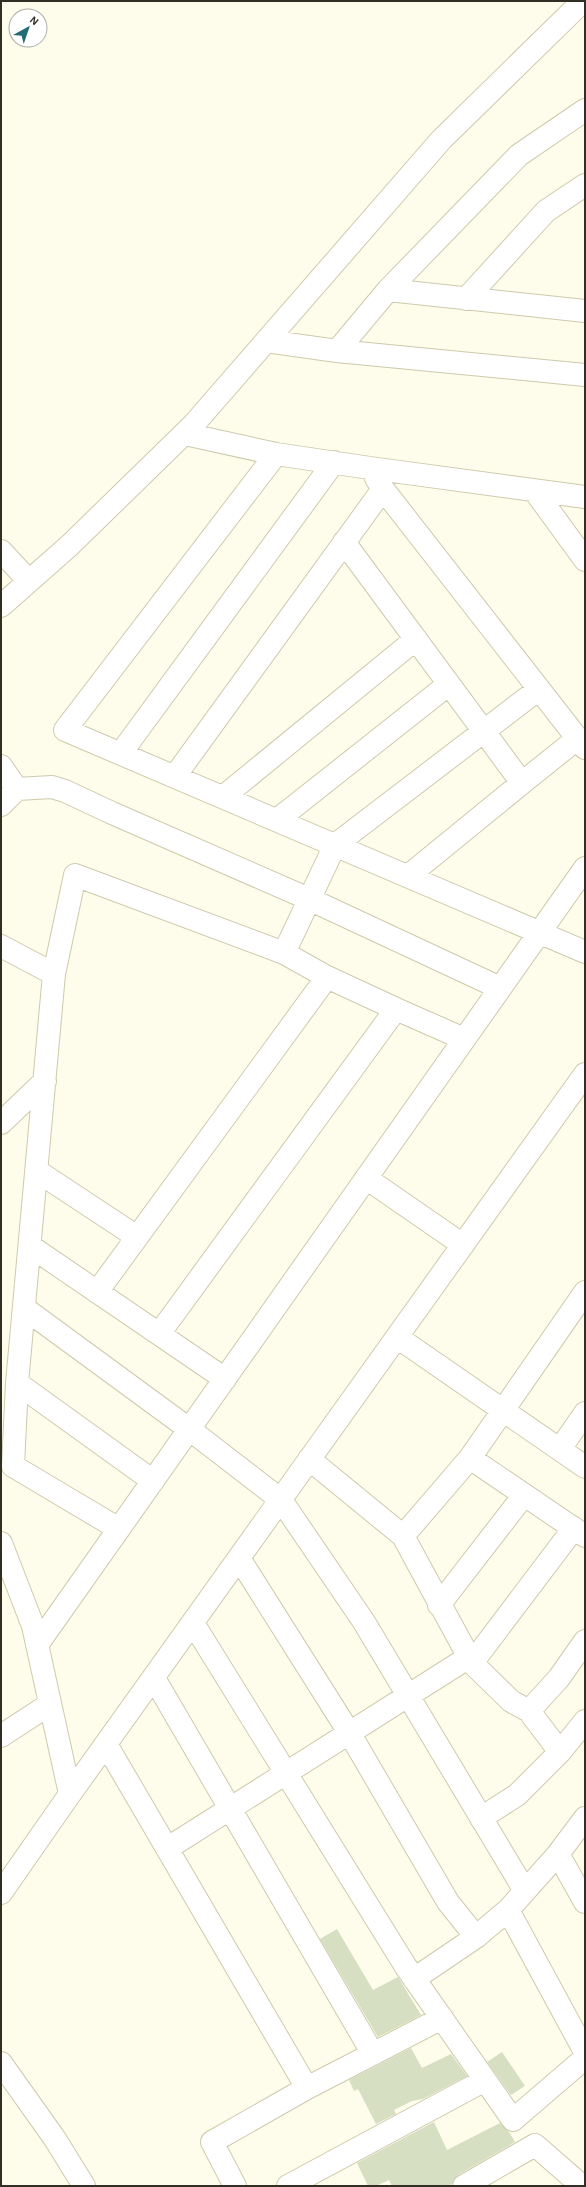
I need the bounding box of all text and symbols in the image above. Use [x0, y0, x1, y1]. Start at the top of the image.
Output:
north arrow [8, 8, 48, 48]
text: N [28, 14, 41, 27]

